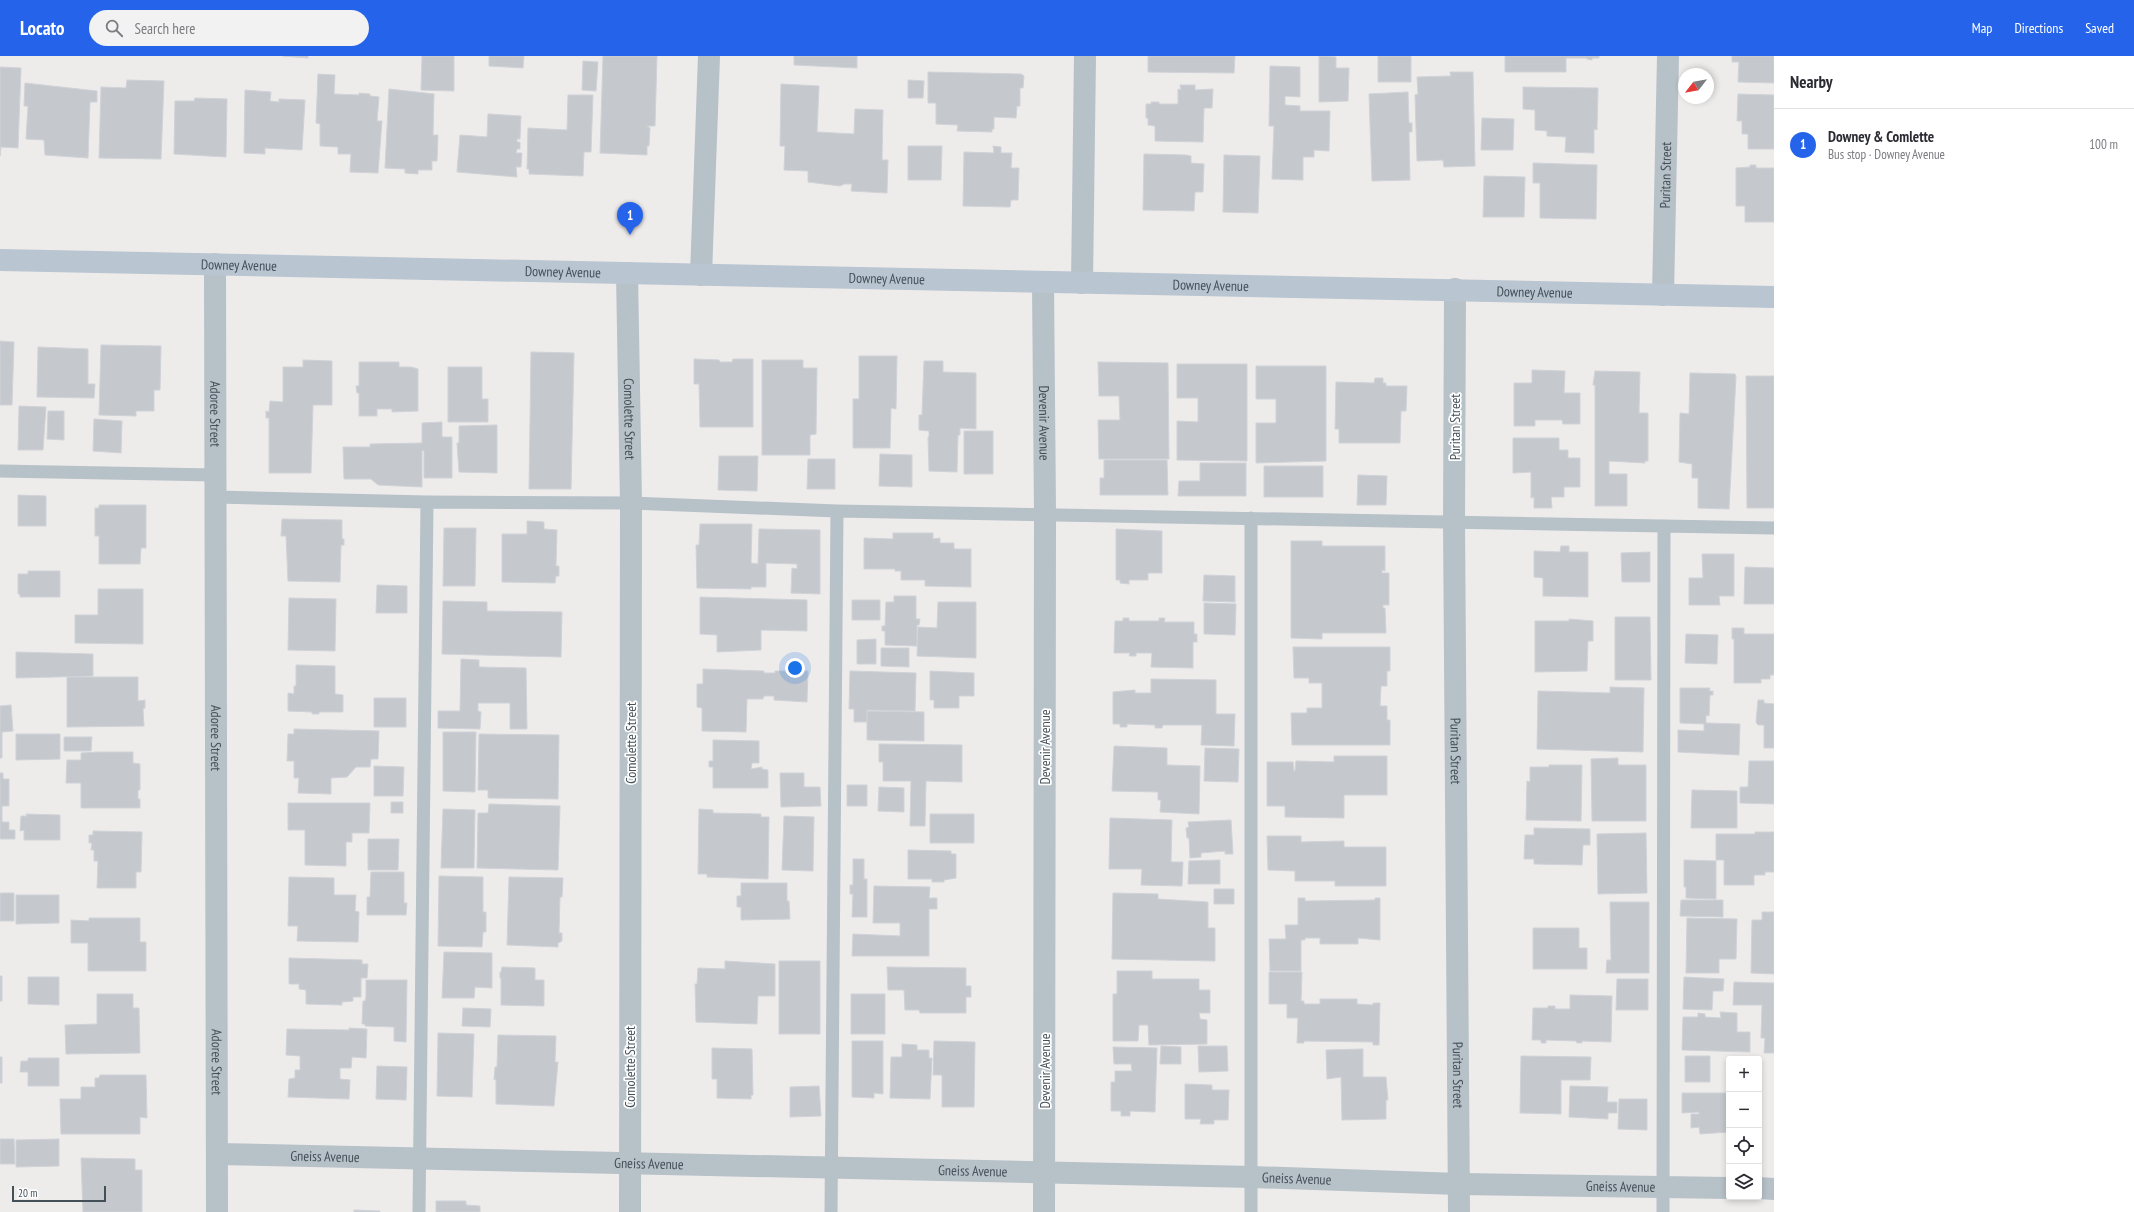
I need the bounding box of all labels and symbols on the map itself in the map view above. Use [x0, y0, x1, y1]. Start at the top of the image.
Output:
north arrow [1678, 68, 1714, 104]
street label: Puritan Street [1656, 141, 1675, 208]
pin: 1 [617, 202, 643, 235]
street label: Downey Avenue [201, 255, 277, 275]
street label: Downey Avenue [525, 262, 601, 282]
street label: Downey Avenue [849, 269, 925, 288]
street label: Downey Avenue [1172, 275, 1249, 295]
street label: Downey Avenue [1496, 282, 1573, 302]
street label: Comolette Street [620, 378, 639, 460]
street label: Adoree Street [206, 381, 224, 447]
street label: Devenir Avenue [1035, 385, 1054, 461]
street label: Puritan Street [1446, 394, 1464, 460]
your location [785, 658, 805, 678]
street label: Comolette Street [622, 702, 640, 784]
street label: Adoree Street [207, 705, 225, 771]
street label: Devenir Avenue [1036, 709, 1054, 785]
street label: Puritan Street [1446, 718, 1465, 784]
street label: Comolette Street [621, 1026, 639, 1108]
street label: Adoree Street [208, 1029, 226, 1095]
street label: Devenir Avenue [1036, 1033, 1054, 1109]
street label: Puritan Street [1449, 1042, 1467, 1108]
street label: Gneiss Avenue [290, 1147, 360, 1166]
street label: Gneiss Avenue [614, 1154, 684, 1173]
street label: Gneiss Avenue [938, 1161, 1008, 1181]
street label: Gneiss Avenue [1262, 1168, 1332, 1189]
street label: Gneiss Avenue [1586, 1177, 1656, 1196]
scale bar [12, 1184, 106, 1203]

